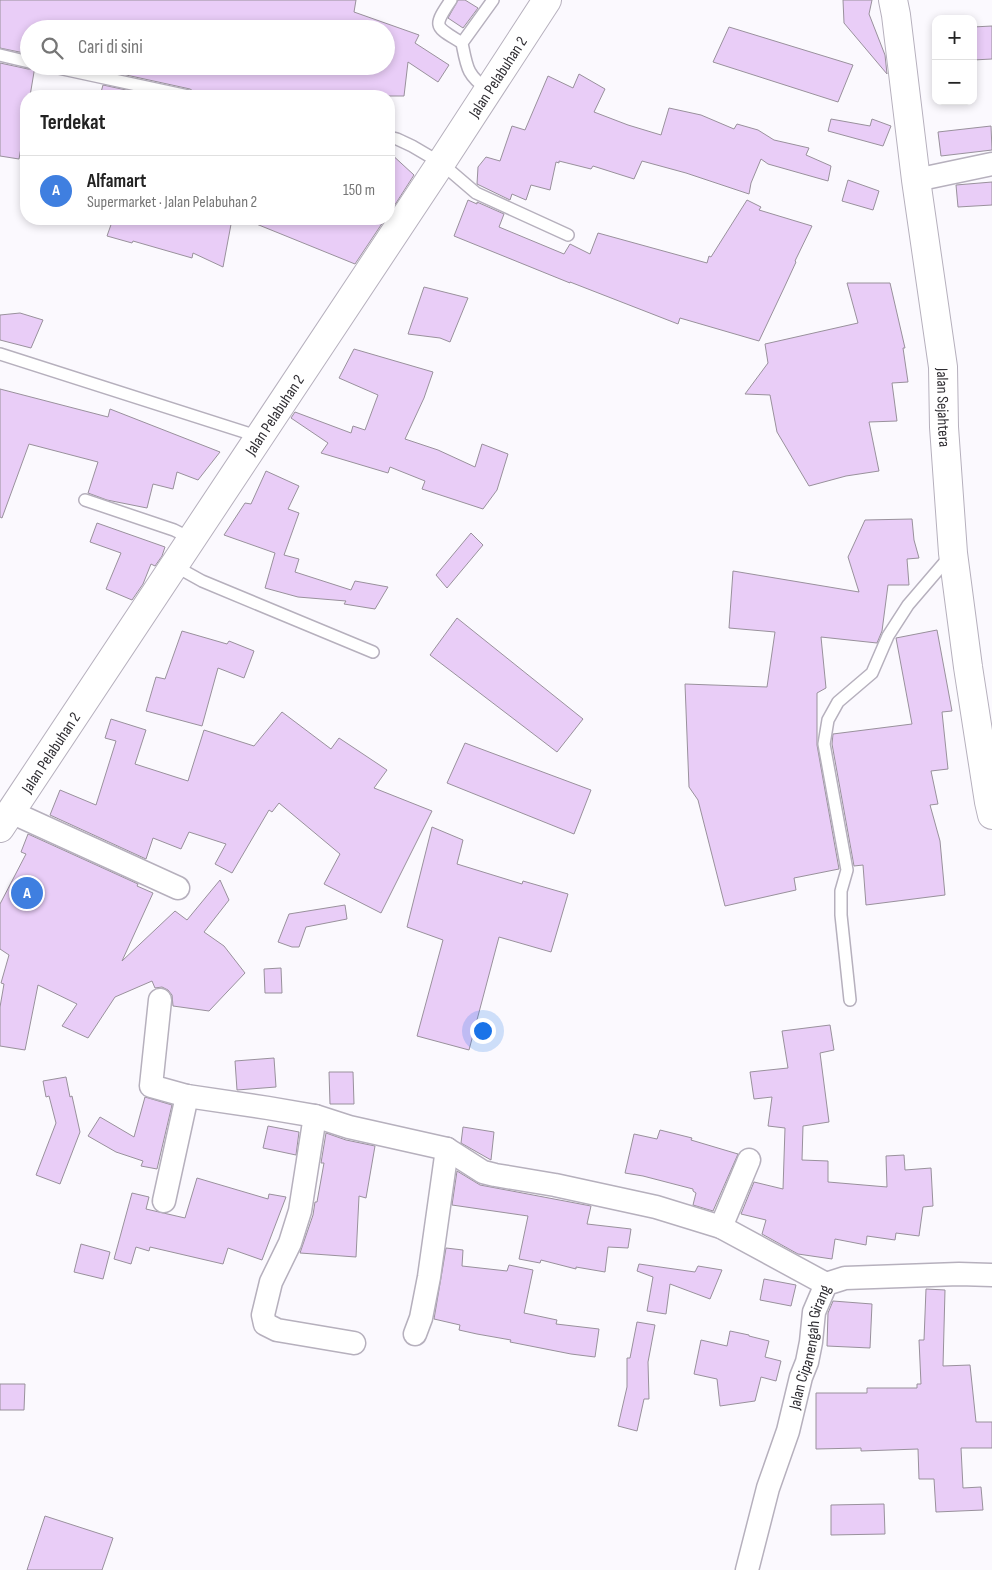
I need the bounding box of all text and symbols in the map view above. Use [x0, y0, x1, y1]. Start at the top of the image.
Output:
map controls [932, 15, 977, 105]
button: + [932, 15, 977, 60]
search box [20, 20, 395, 75]
street label: Jalan Pelabuhan 2 [465, 33, 532, 122]
icon: search [38, 34, 66, 62]
text: Cari di sini [78, 36, 143, 59]
button: − [932, 60, 977, 105]
text: Terdekat [40, 110, 106, 135]
text: Alfamart [87, 170, 146, 193]
text: A [52, 181, 60, 200]
text: 150 m [343, 181, 375, 200]
text: Supermarket · Jalan Pelabuhan 2 [87, 193, 257, 212]
street label: Jalan Sejahtera [932, 367, 953, 448]
street label: Jalan Pelabuhan 2 [241, 372, 309, 460]
street label: Jalan Pelabuhan 2 [17, 709, 85, 798]
pin: A [11, 874, 43, 912]
your location [470, 1018, 496, 1044]
street label: Jalan Cipanengah Girang [785, 1282, 835, 1412]

